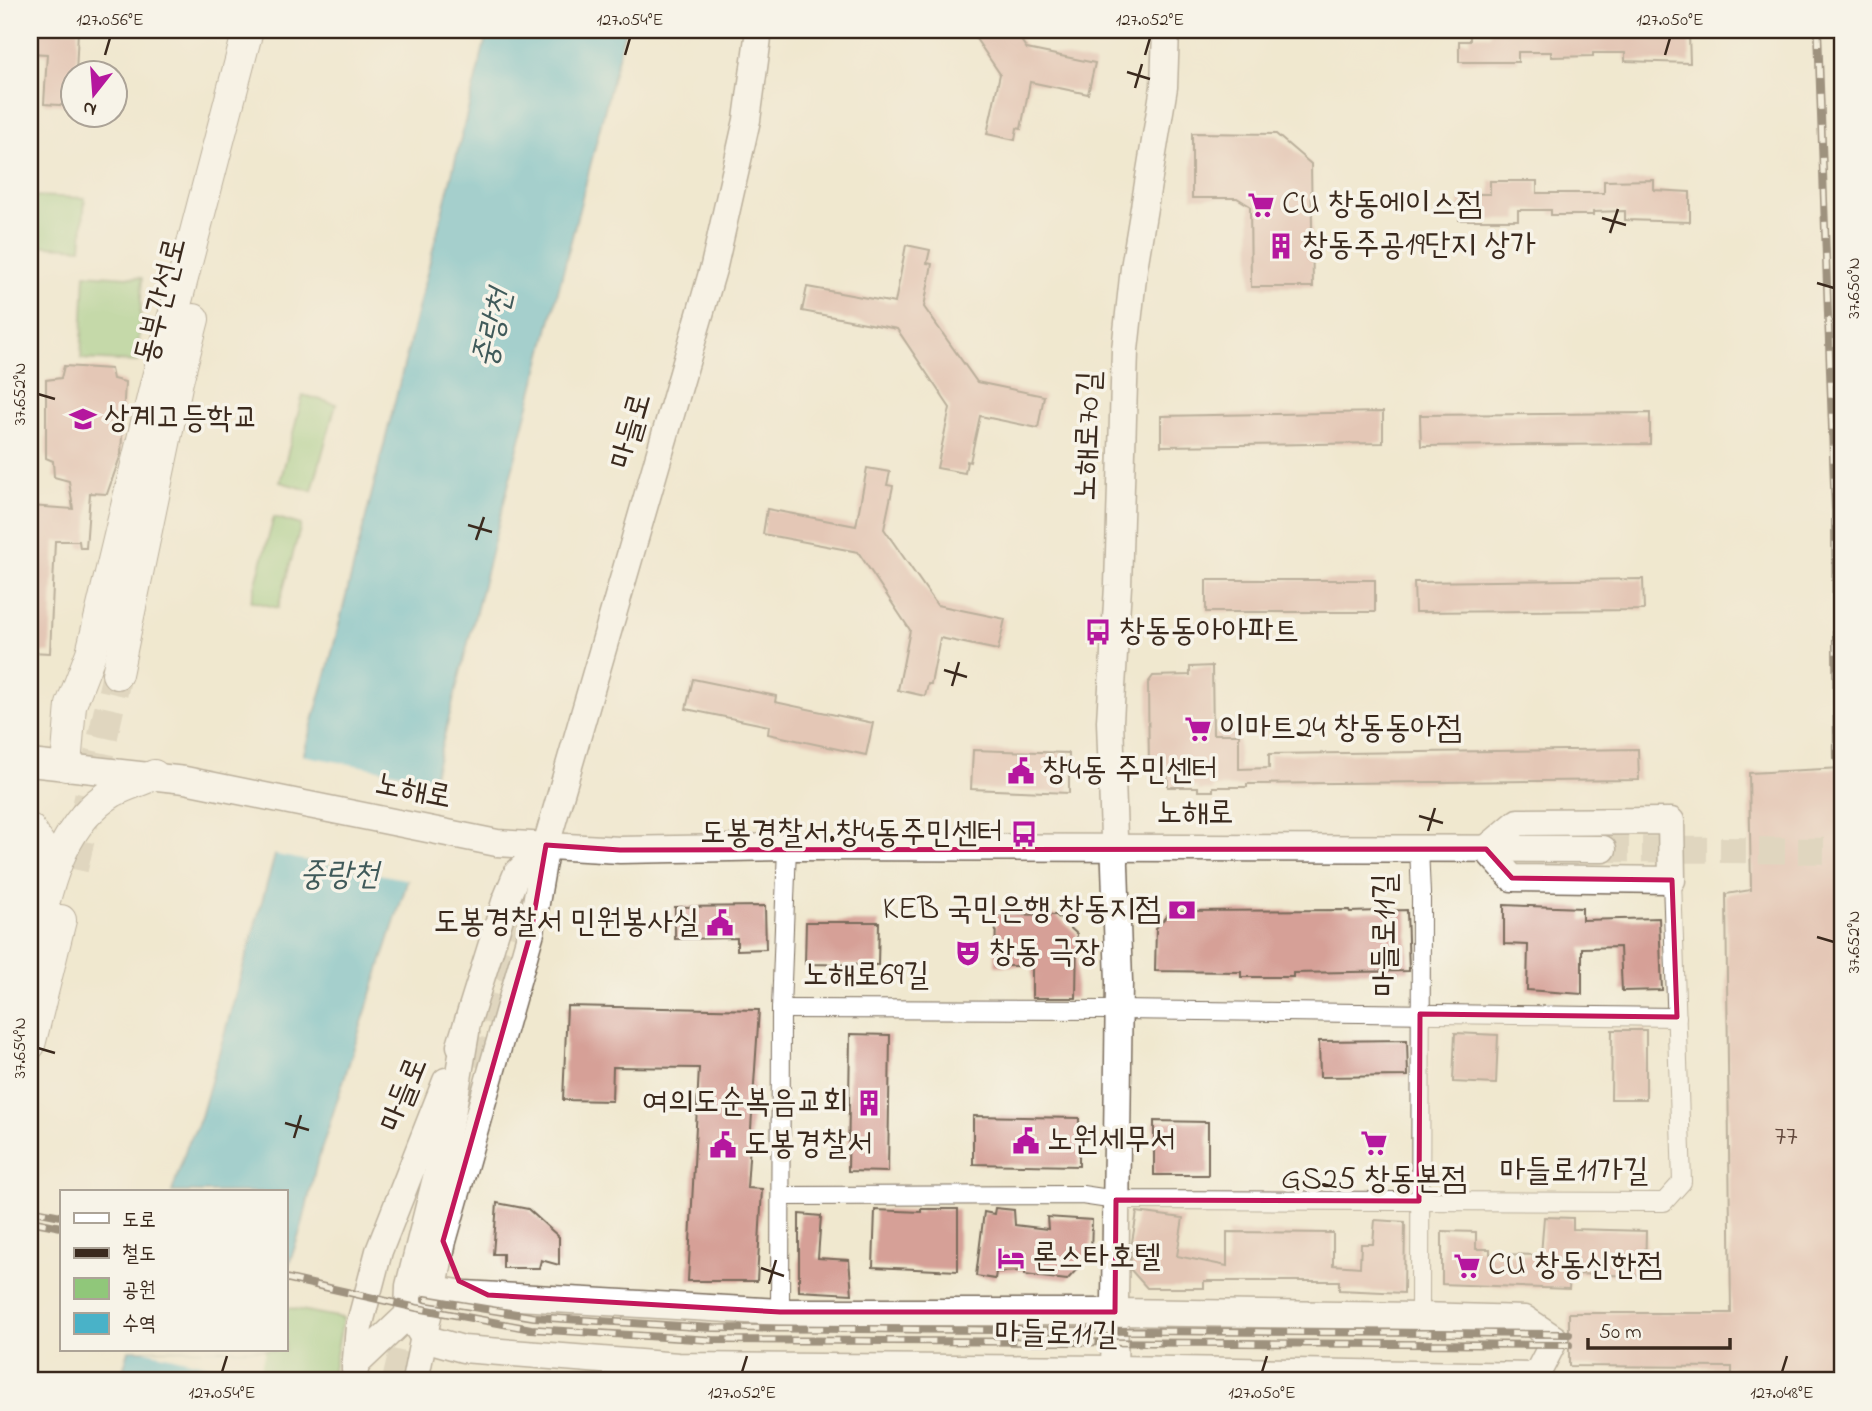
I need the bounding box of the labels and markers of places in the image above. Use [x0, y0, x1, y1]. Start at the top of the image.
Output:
place label: CU 창동에이스점 [1282, 182, 1482, 229]
supermarket icon: CU 창동에이스점 [1246, 190, 1276, 220]
place label: 창동주공19단지 상가 [1302, 223, 1536, 270]
building icon: 창동주공19단지 상가 [1266, 231, 1296, 261]
place label: 상계고등학교 [104, 396, 259, 443]
school or university icon: 상계고등학교 [68, 404, 98, 434]
place label: 창동동아아파트 [1119, 609, 1299, 656]
bus stop icon: 창동동아아파트 [1083, 617, 1113, 647]
place label: 이마트24 창동동아점 [1219, 706, 1462, 753]
supermarket icon: 이마트24 창동동아점 [1183, 714, 1213, 744]
place label: 창4동 주민센터 [1042, 748, 1218, 795]
public building icon: 창4동 주민센터 [1006, 756, 1036, 786]
place label: 도봉경찰서.창4동주민센터 [700, 811, 1003, 858]
bus stop icon: 도봉경찰서.창4동주민센터 [1009, 819, 1039, 849]
place label: KEB 국민은행 창동지점 [883, 887, 1161, 934]
bank icon: KEB 국민은행 창동지점 [1167, 895, 1197, 925]
place label: 도봉경찰서 민원봉사실 [434, 900, 699, 947]
public building icon: 도봉경찰서 민원봉사실 [705, 908, 735, 938]
place label: 창동 극장 [989, 930, 1100, 977]
theatre icon: 창동 극장 [953, 938, 983, 968]
place label: 여의도순복음교회 [642, 1080, 848, 1127]
building icon: 여의도순복음교회 [854, 1088, 884, 1118]
place label: 노원세무서 [1047, 1118, 1176, 1165]
place label: 도봉경찰서 [744, 1122, 873, 1169]
public building icon: 노원세무서 [1011, 1126, 1041, 1156]
supermarket icon: GS25 창동본점 [1359, 1128, 1389, 1158]
public building icon: 도봉경찰서 [708, 1130, 738, 1160]
place label: GS25 창동본점 [1281, 1157, 1467, 1204]
place label: 론스타호텔 [1032, 1235, 1161, 1282]
hotel icon: 론스타호텔 [996, 1243, 1026, 1273]
place label: CU 창동신한점 [1488, 1243, 1663, 1290]
supermarket icon: CU 창동신한점 [1452, 1251, 1482, 1281]

